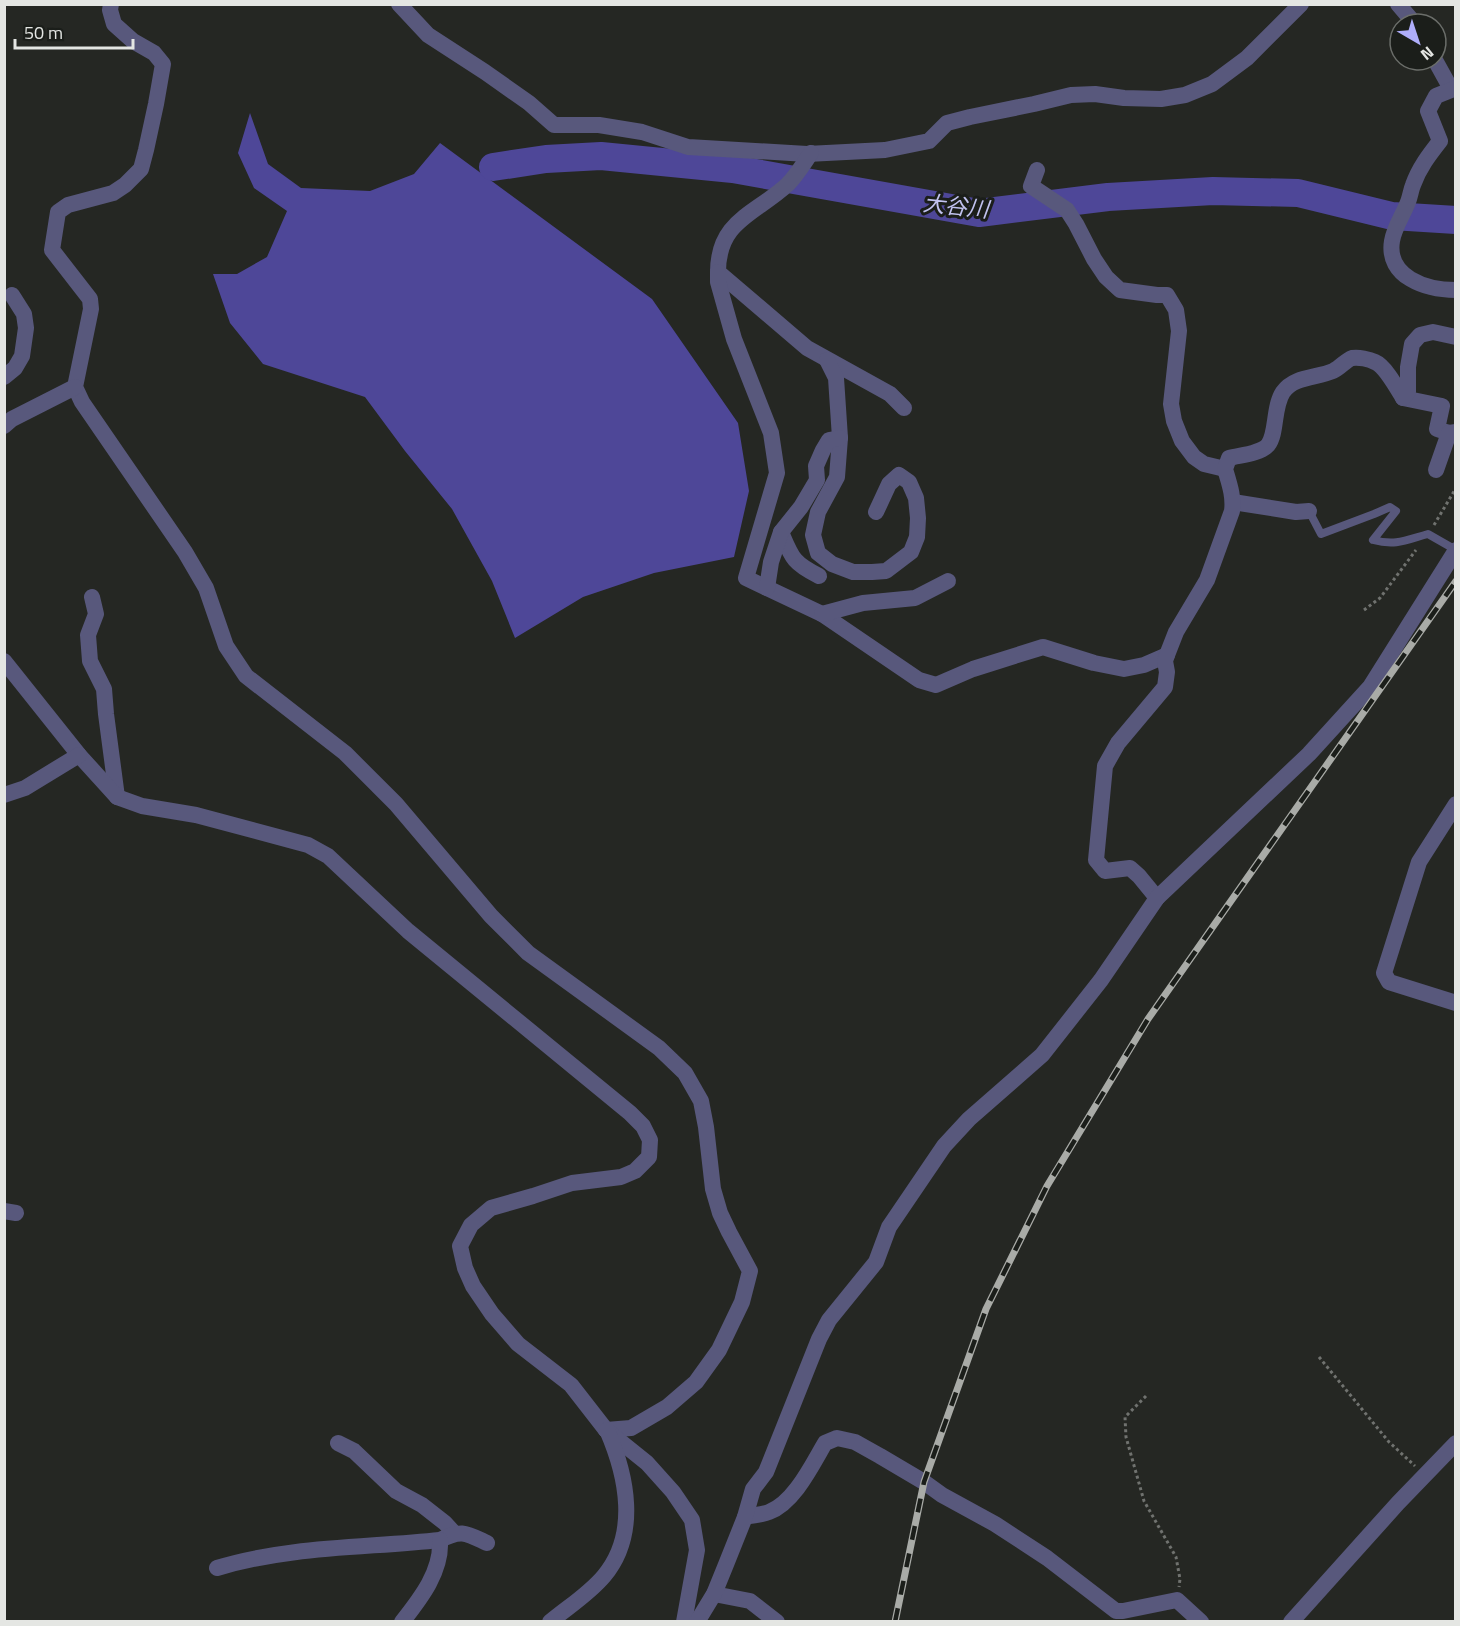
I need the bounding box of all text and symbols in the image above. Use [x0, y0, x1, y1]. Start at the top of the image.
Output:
scale bar [15, 12, 134, 50]
north arrow [1388, 12, 1448, 72]
text: 50 m [24, 19, 63, 46]
text: N [1416, 41, 1439, 66]
water label: 大谷川 [921, 186, 993, 227]

